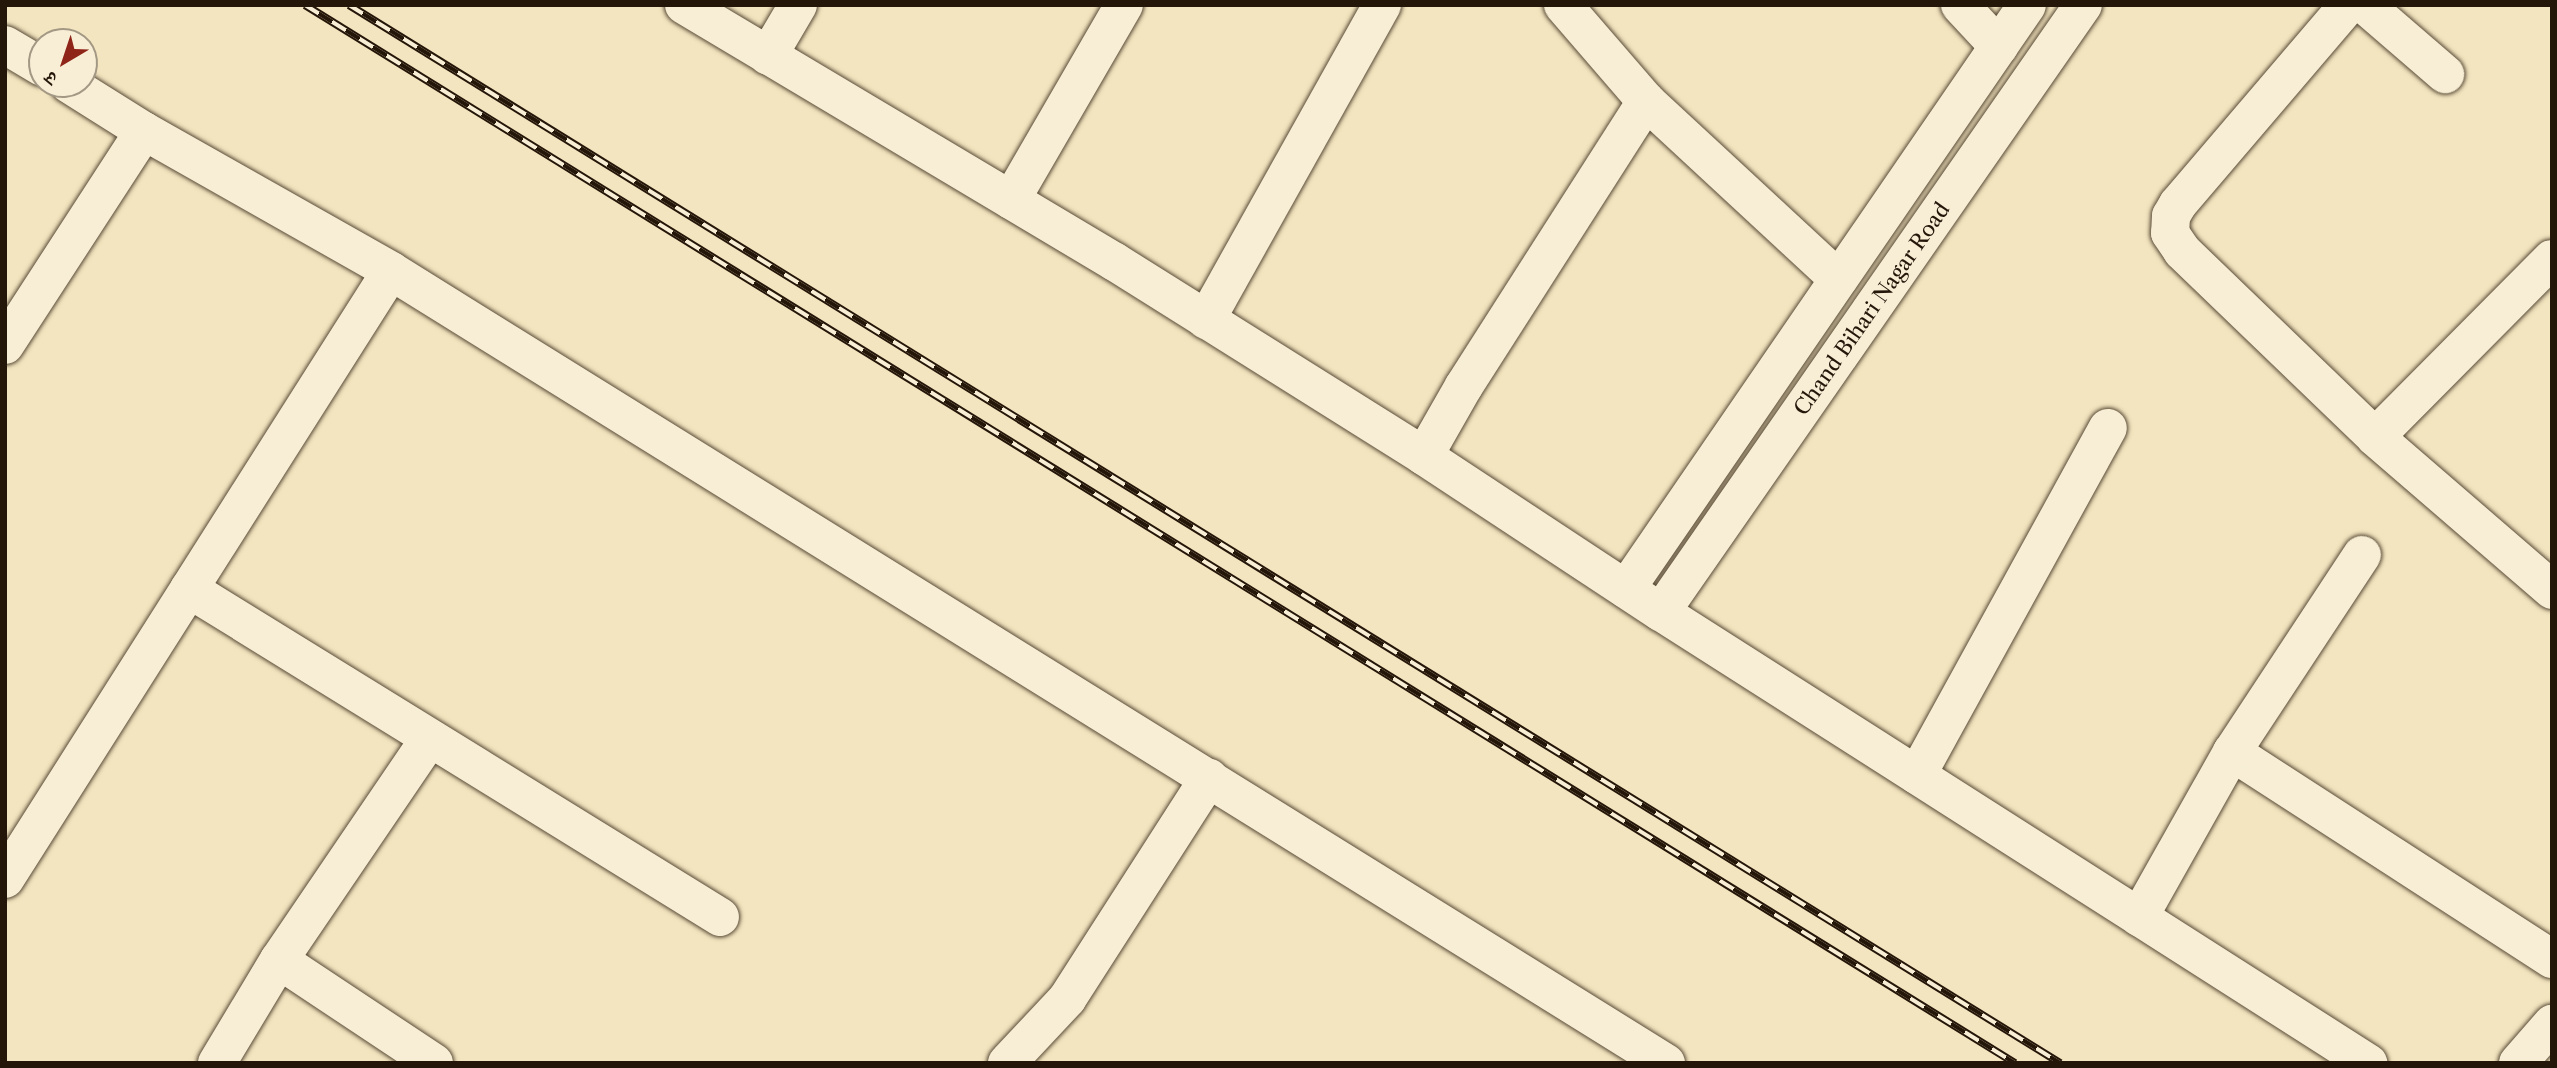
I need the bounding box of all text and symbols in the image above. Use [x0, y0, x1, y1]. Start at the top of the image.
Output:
north arrow [28, 28, 98, 98]
text: उ [40, 66, 62, 90]
street label: Chand Bihari Nagar Road [1789, 198, 1955, 420]

